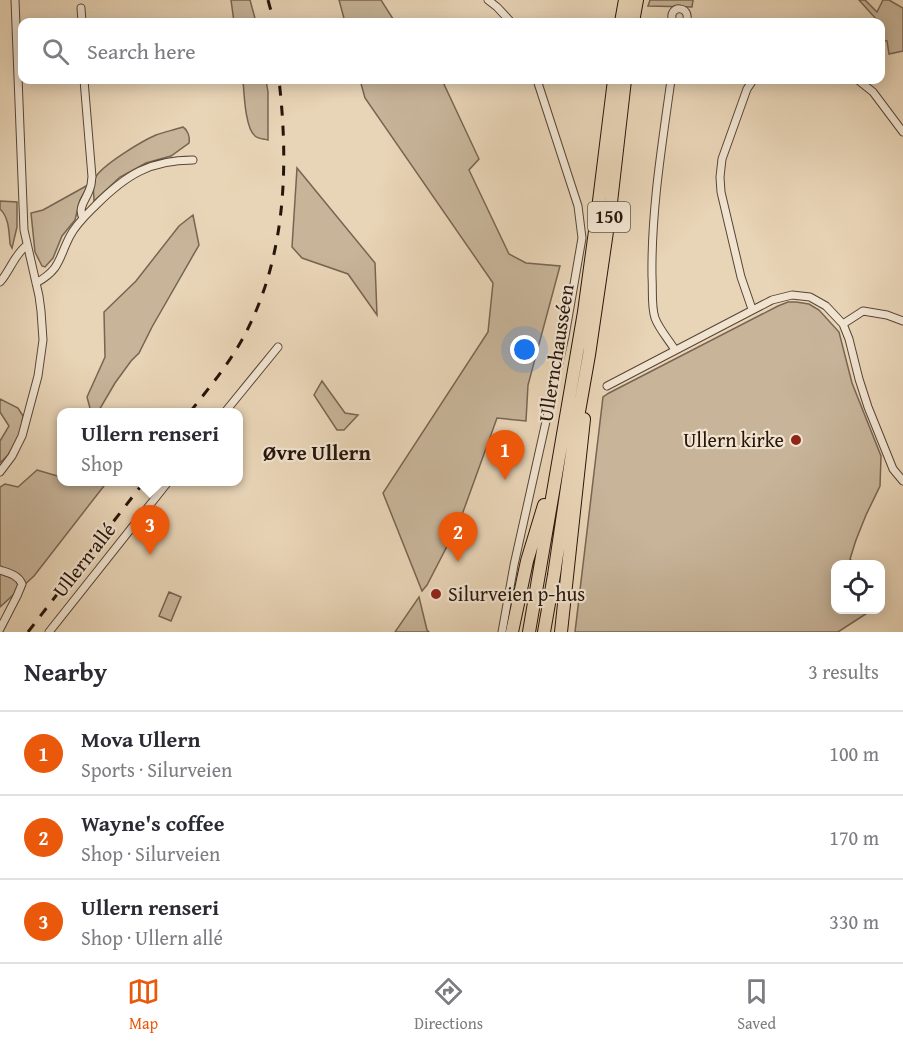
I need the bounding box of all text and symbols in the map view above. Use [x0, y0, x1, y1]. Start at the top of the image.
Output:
search box [18, 18, 885, 84]
icon: search [39, 35, 72, 68]
text: Search here [87, 35, 196, 67]
road number: 150 [588, 202, 630, 232]
street label: Ullernchausséen [530, 282, 581, 424]
your location [510, 335, 539, 364]
popup [57, 408, 243, 486]
text: Ullern renseri [81, 417, 219, 449]
place label: Ullern kirke [683, 425, 784, 454]
pin: 1 [486, 430, 524, 480]
marker: Ullern kirke [789, 433, 803, 447]
district label: Øvre Ullern [263, 437, 371, 468]
text: Shop [81, 449, 123, 478]
pin: 3 [130, 506, 170, 555]
pin: 2 [438, 512, 478, 562]
street label: Ullern allé [45, 516, 122, 603]
map controls [831, 560, 885, 614]
button: locate [831, 560, 885, 614]
place label: Silurveien p-hus [448, 579, 585, 608]
marker: Silurveien p-hus [429, 587, 443, 601]
text: Nearby [24, 652, 107, 691]
text: 3 results [808, 657, 879, 686]
text: Mova Ullern [81, 723, 201, 755]
text: 1 [38, 739, 49, 768]
text: 100 m [829, 739, 879, 768]
text: Sports · Silurveien [81, 755, 232, 784]
text: Wayne's coffee [81, 807, 224, 839]
text: 2 [38, 823, 49, 852]
text: 170 m [829, 823, 879, 852]
text: Shop · Silurveien [81, 839, 220, 868]
text: Ullern renseri [81, 891, 219, 923]
text: 3 [38, 907, 49, 936]
text: 330 m [829, 907, 879, 936]
text: Shop · Ullern allé [81, 923, 223, 952]
tab: Map [127, 975, 160, 1035]
tab: Directions [414, 975, 483, 1035]
tab: Saved [737, 975, 776, 1035]

